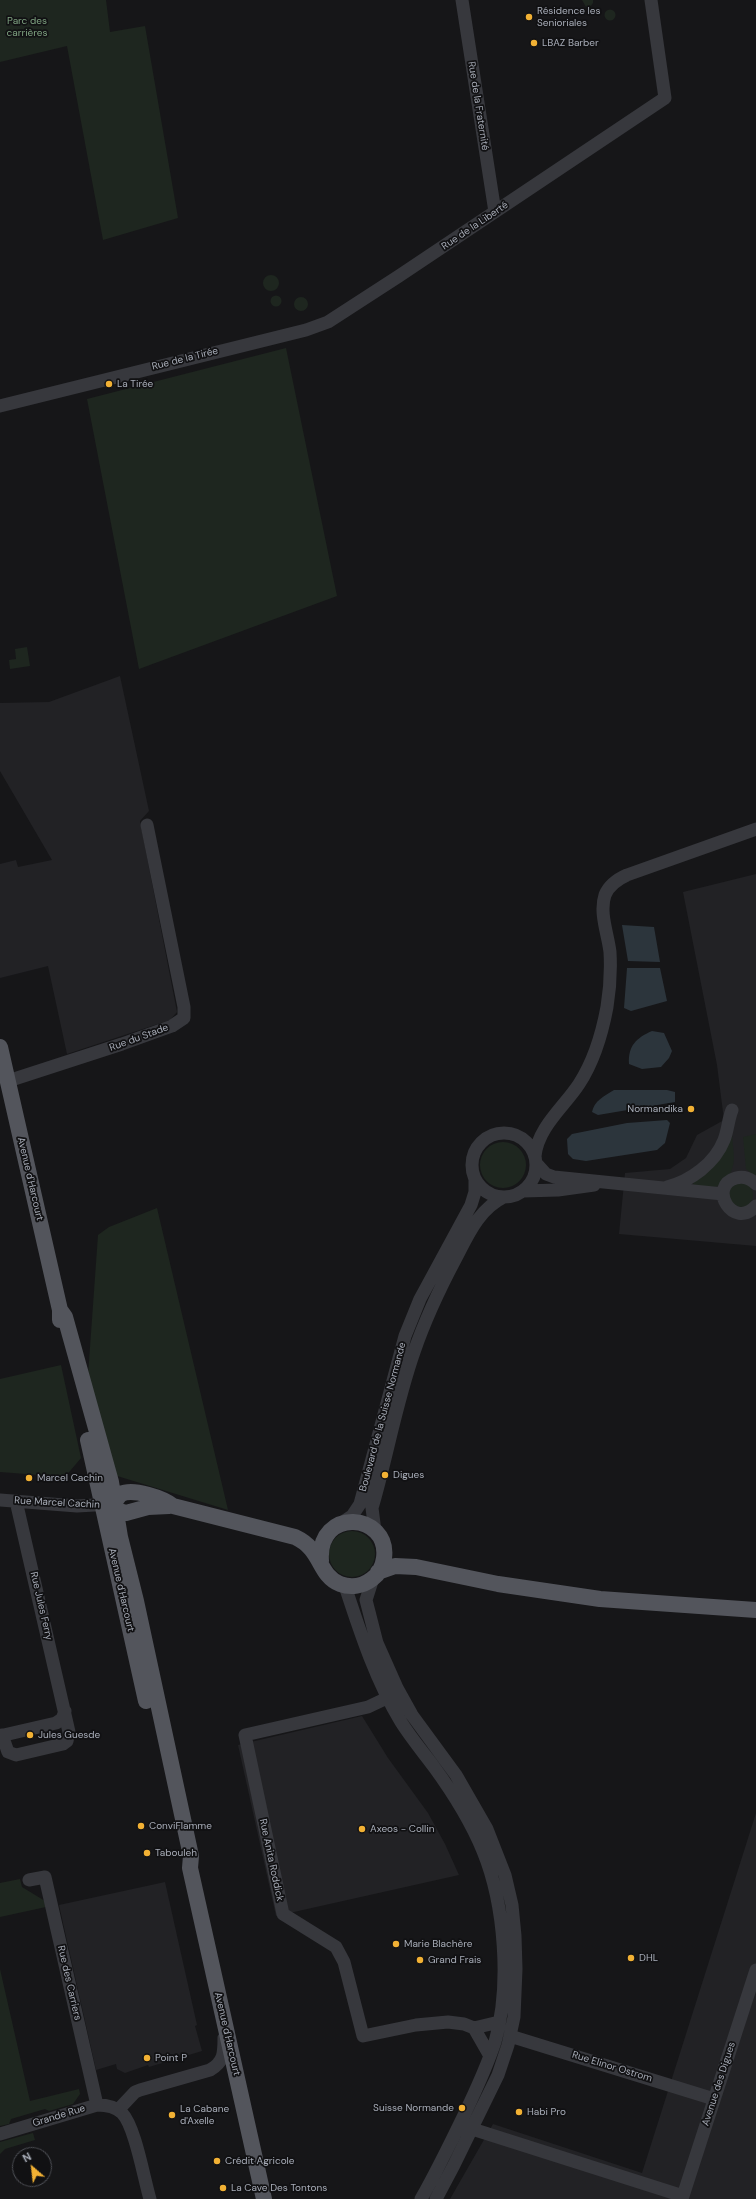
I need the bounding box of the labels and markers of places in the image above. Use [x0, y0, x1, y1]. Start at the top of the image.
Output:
place label: Résidence les Senioriales [537, 5, 600, 28]
marker: Résidence les Senioriales [524, 12, 534, 22]
place label: LBAZ Barber [542, 37, 599, 49]
marker: LBAZ Barber [529, 38, 539, 48]
place label: La Tirée [117, 378, 153, 390]
marker: La Tirée [104, 379, 114, 389]
place label: Normandika [627, 1103, 683, 1115]
marker: Normandika [686, 1104, 696, 1114]
place label: Digues [393, 1469, 424, 1481]
marker: Digues [380, 1470, 390, 1480]
place label: Marcel Cachin [37, 1472, 103, 1484]
marker: Marcel Cachin [24, 1473, 34, 1483]
place label: Jules Guesde [38, 1729, 100, 1741]
marker: Jules Guesde [25, 1730, 35, 1740]
place label: ConviFlamme [149, 1820, 212, 1832]
marker: ConviFlamme [136, 1821, 146, 1831]
place label: Axeos - Collin [370, 1823, 434, 1835]
marker: Axeos - Collin [357, 1824, 367, 1834]
place label: Tabouleh [155, 1847, 197, 1859]
marker: Tabouleh [142, 1848, 152, 1858]
place label: Marie Blachère [404, 1938, 472, 1950]
marker: Marie Blachère [391, 1939, 401, 1949]
place label: DHL [639, 1952, 658, 1964]
marker: DHL [626, 1953, 636, 1963]
place label: Grand Frais [428, 1954, 481, 1966]
marker: Grand Frais [415, 1955, 425, 1965]
place label: Point P [155, 2052, 187, 2064]
marker: Point P [142, 2053, 152, 2063]
place label: Suisse Normande [373, 2102, 454, 2114]
place label: La Cabane d'Axelle [180, 2103, 229, 2126]
marker: Suisse Normande [457, 2103, 467, 2113]
place label: Habi Pro [527, 2106, 566, 2118]
marker: Habi Pro [514, 2107, 524, 2117]
marker: La Cabane d'Axelle [167, 2110, 177, 2120]
place label: Crédit Agricole [225, 2155, 294, 2167]
marker: Crédit Agricole [212, 2156, 222, 2166]
place label: La Cave Des Tontons [231, 2182, 327, 2194]
marker: La Cave Des Tontons [218, 2183, 228, 2193]

